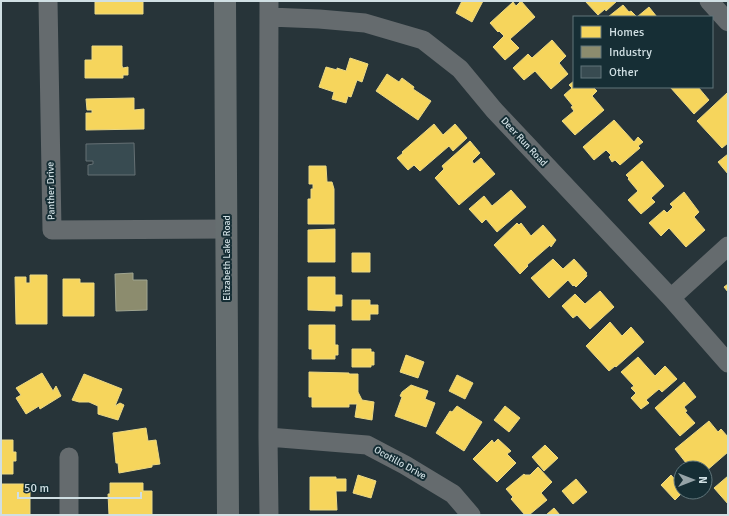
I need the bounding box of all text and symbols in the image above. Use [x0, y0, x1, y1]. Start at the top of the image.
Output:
legend [573, 16, 713, 88]
text: Homes [609, 25, 644, 40]
text: Industry [609, 45, 652, 60]
text: Other [609, 65, 639, 80]
street label: Deer Run Road [498, 115, 550, 169]
street label: Panther Drive [44, 162, 58, 220]
street label: Elizabeth Lake Road [221, 215, 233, 301]
street label: Ocotillo Drive [372, 444, 428, 482]
north arrow [673, 460, 713, 500]
scale bar [18, 474, 141, 500]
text: N [696, 476, 709, 484]
text: 50 m [24, 481, 49, 496]

